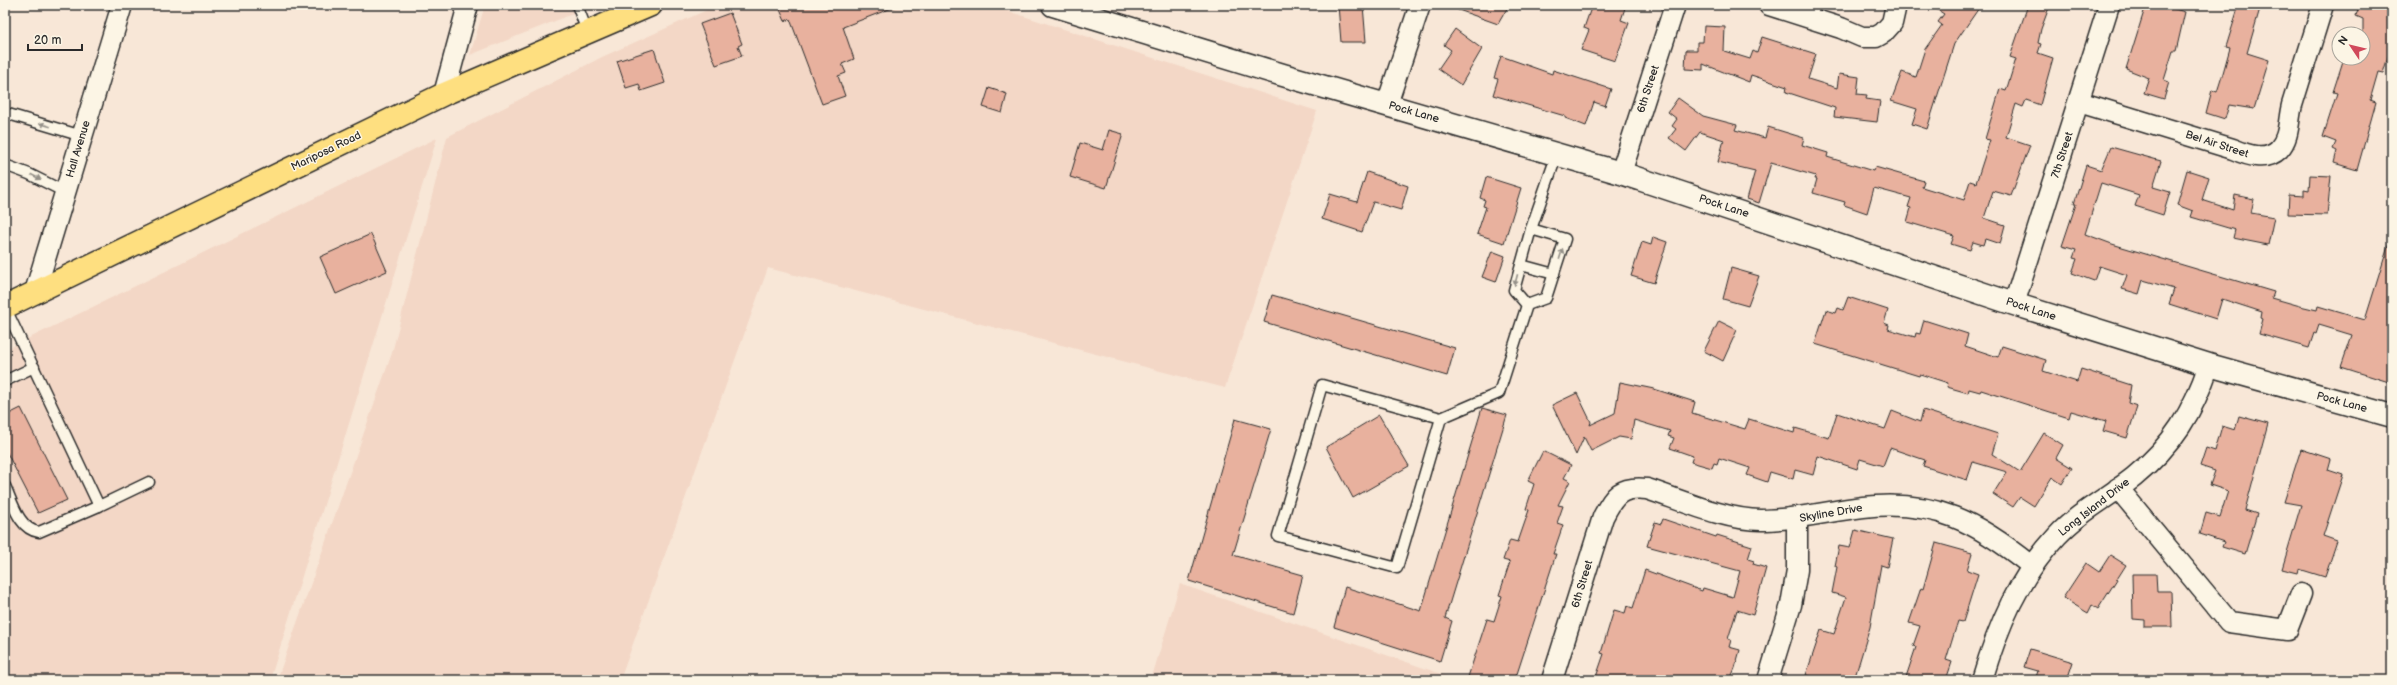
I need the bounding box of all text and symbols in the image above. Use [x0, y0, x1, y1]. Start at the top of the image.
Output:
scale bar [28, 26, 82, 52]
north arrow [2331, 26, 2371, 66]
text: 20 m [34, 33, 61, 48]
text: N [2336, 33, 2351, 48]
street label: 6th Street [1634, 63, 1662, 114]
street label: Pock Lane [1387, 99, 1441, 126]
street label: Hall Avenue [63, 118, 93, 179]
one-way arrow [38, 122, 50, 128]
street label: Mariposa Road [289, 128, 363, 174]
street label: Bel Air Street [2184, 128, 2251, 161]
street label: 7th Street [2048, 130, 2076, 180]
one-way arrow [30, 174, 41, 180]
street label: Pock Lane [1697, 192, 1751, 220]
one-way arrow [1558, 248, 1564, 260]
one-way arrow [1513, 274, 1519, 286]
street label: Pock Lane [2004, 295, 2058, 323]
street label: Pock Lane [2315, 389, 2369, 415]
street label: Long Island Drive [2056, 475, 2132, 539]
street label: Skyline Drive [1798, 501, 1864, 525]
street label: 6th Street [1569, 558, 1596, 609]

